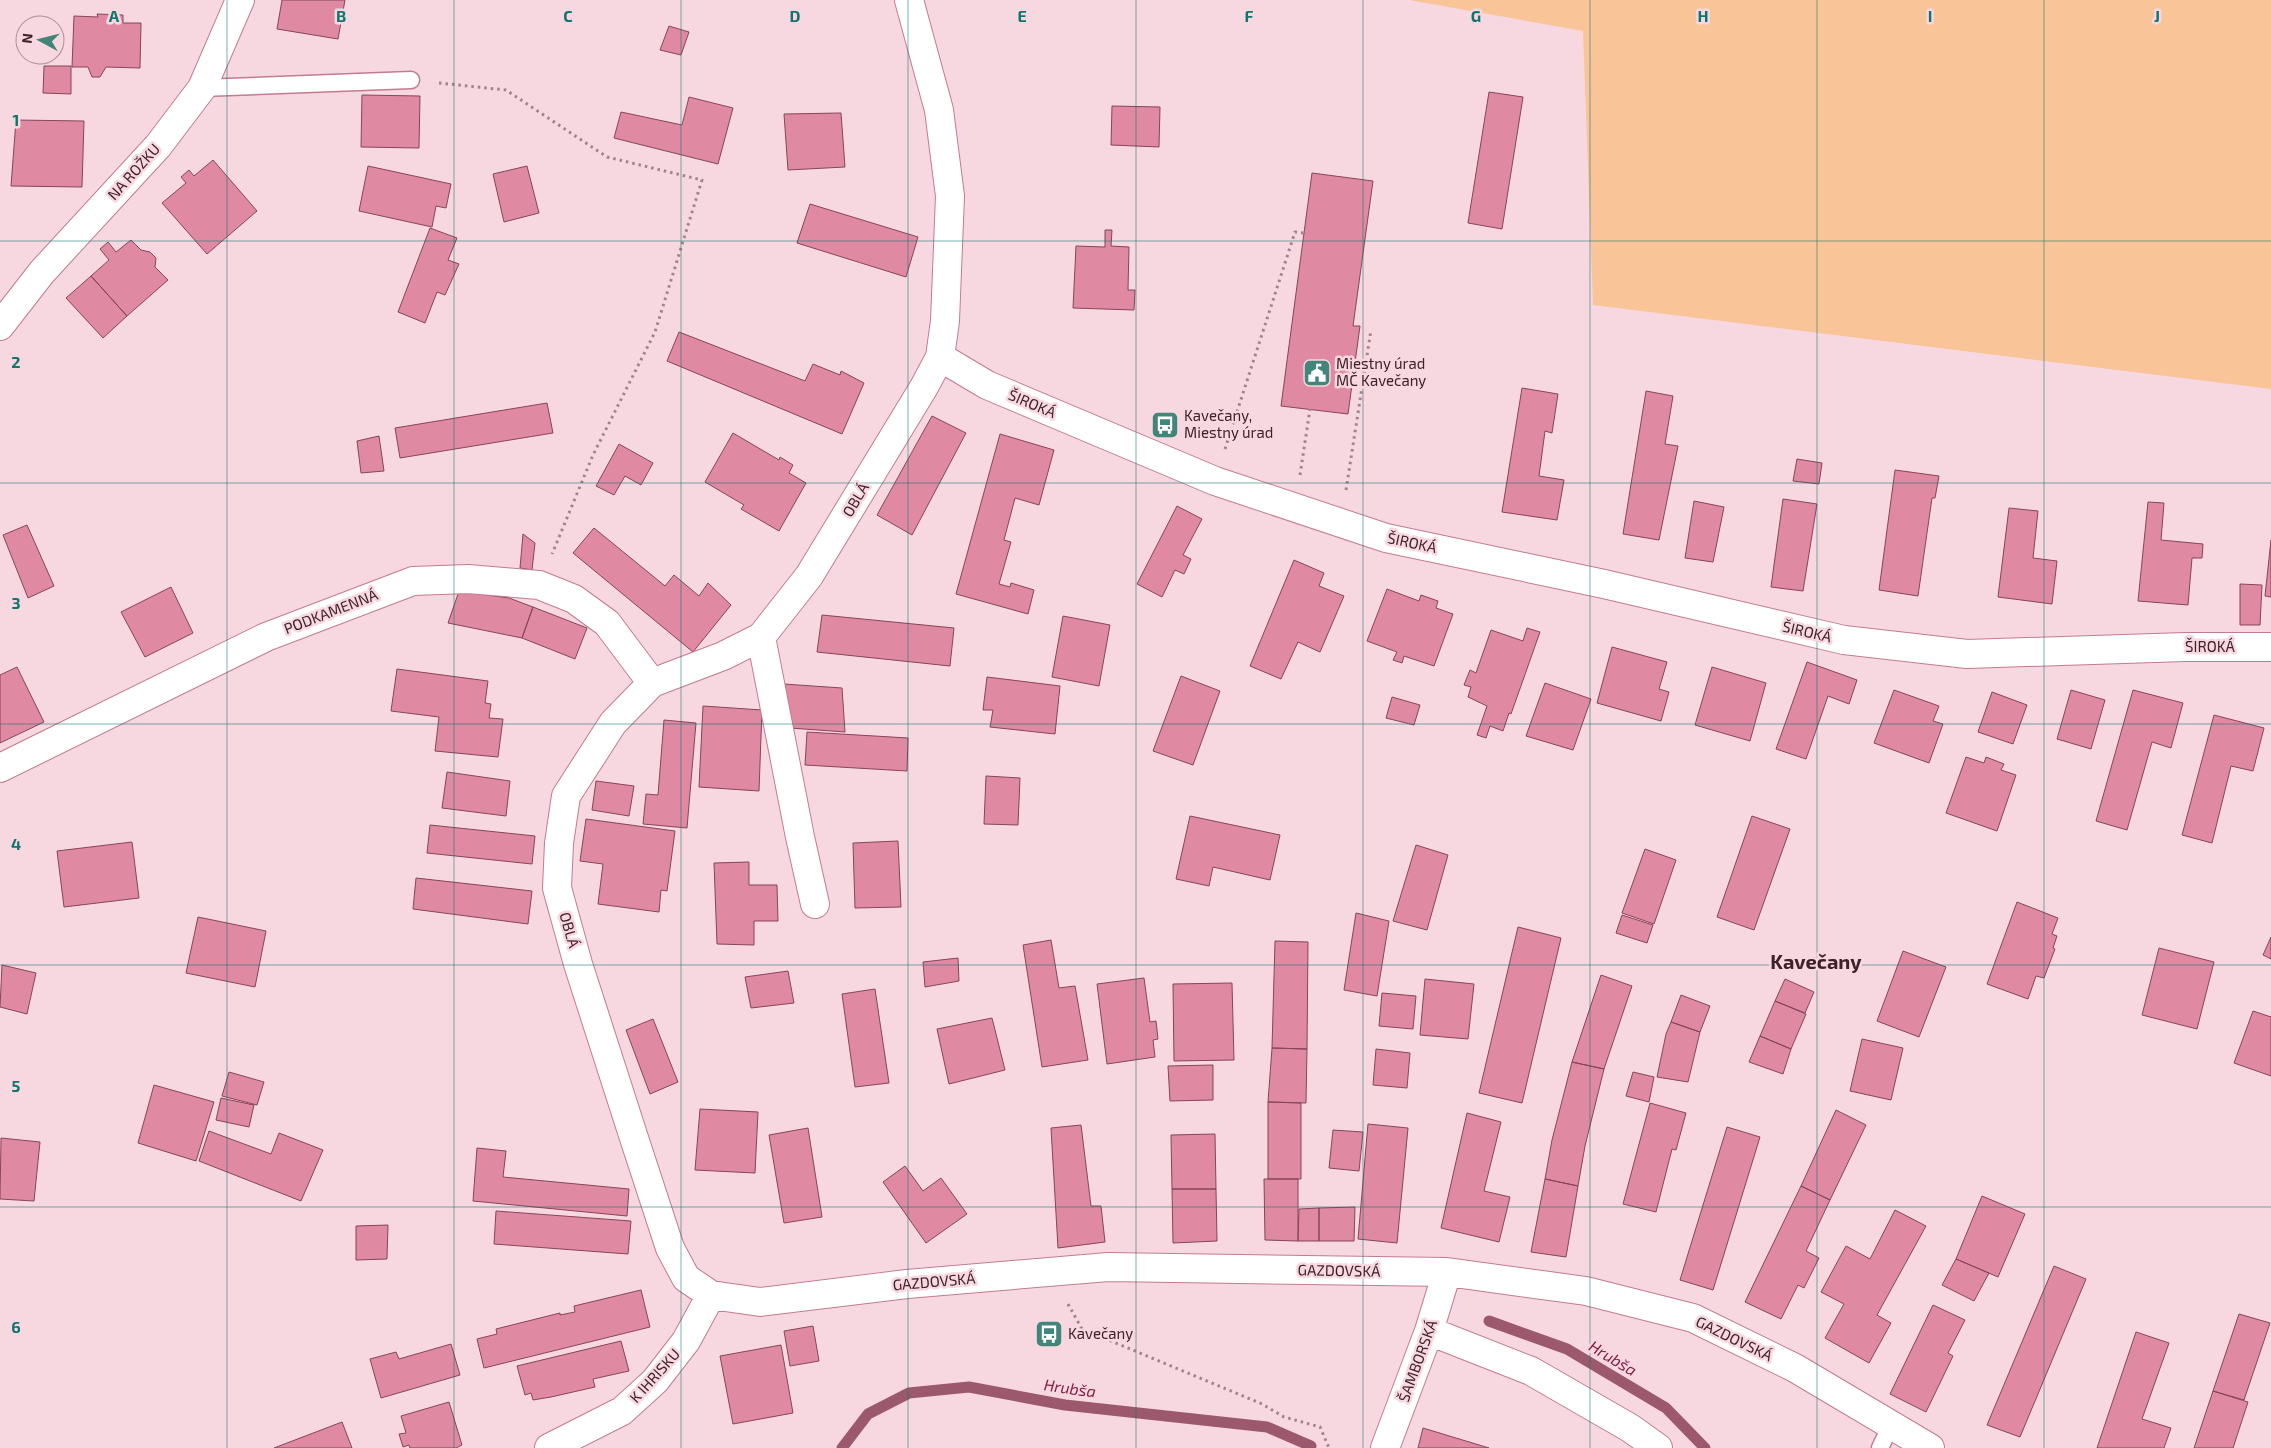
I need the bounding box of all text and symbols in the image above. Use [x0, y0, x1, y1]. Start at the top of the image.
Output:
text: A [109, 6, 120, 25]
text: B [336, 6, 346, 25]
text: C [563, 6, 573, 25]
text: D [790, 6, 801, 25]
text: E [1017, 6, 1027, 25]
text: F [1245, 6, 1254, 25]
text: G [1471, 6, 1481, 25]
text: H [1697, 6, 1709, 25]
text: I [1928, 6, 1932, 25]
text: J [2154, 6, 2160, 25]
north arrow [15, 15, 65, 65]
text: N [18, 32, 36, 44]
text: 1 [13, 110, 19, 129]
street label: NA ROŽKU [103, 140, 163, 203]
text: 2 [11, 352, 21, 371]
place label: Miestny úrad MČ Kavečany [1336, 354, 1426, 389]
public building icon: Miestny úrad MČ Kavečany [1302, 358, 1332, 388]
street label: ŠIROKÁ [1006, 385, 1059, 421]
place label: Kavečany, Miestny úrad [1184, 406, 1273, 441]
bus stop icon: Kavečany, Miestny úrad [1150, 410, 1180, 440]
street label: OBLÁ [838, 479, 873, 520]
street label: ŠIROKÁ [1386, 528, 1439, 556]
street label: PODKAMENNÁ [281, 585, 381, 637]
text: 3 [11, 593, 21, 612]
street label: ŠIROKÁ [1781, 617, 1834, 646]
street label: ŠIROKÁ [2185, 637, 2236, 655]
text: 4 [11, 834, 21, 853]
street label: OBLÁ [556, 910, 584, 950]
district label: Kavečany [1770, 949, 1862, 974]
text: 5 [12, 1076, 21, 1095]
street label: GAZDOVSKÁ [1297, 1260, 1381, 1280]
street label: GAZDOVSKÁ [892, 1268, 977, 1294]
street label: GAZDOVSKÁ [1693, 1312, 1776, 1365]
text: 6 [11, 1317, 21, 1336]
street label: ŠAMBORSKÁ [1394, 1317, 1440, 1404]
bus stop icon: Kavečany [1034, 1319, 1064, 1349]
place label: Kavečany [1068, 1324, 1133, 1342]
water label: Hrubša [1586, 1336, 1641, 1379]
street label: K IHRISKU [625, 1345, 683, 1406]
water label: Hrubša [1043, 1374, 1097, 1401]

